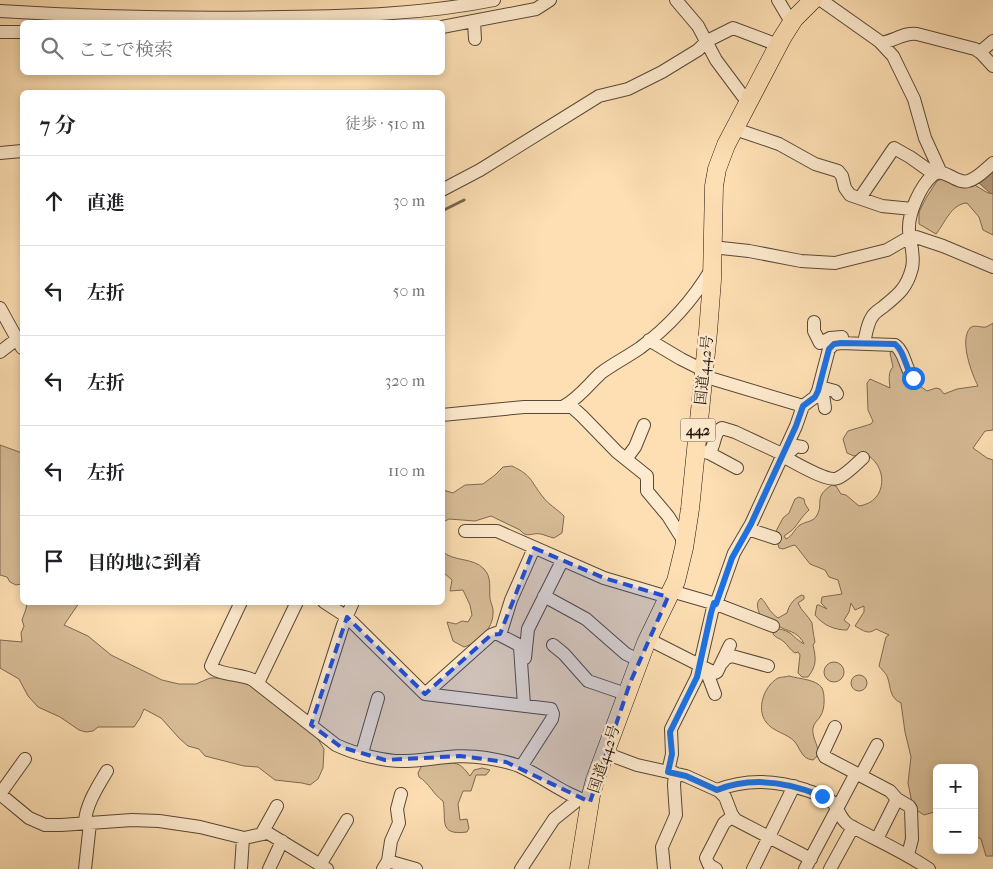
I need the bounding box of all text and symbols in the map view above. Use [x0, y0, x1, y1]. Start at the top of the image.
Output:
search box [20, 20, 445, 75]
icon: search [38, 34, 66, 62]
text: ここで検索 [78, 39, 173, 61]
text: 7 分 [40, 113, 76, 137]
text: 徒歩 · 510 m [345, 114, 425, 133]
icon: ahead [40, 187, 68, 215]
text: 30 m [393, 191, 425, 210]
text: 直進 [87, 192, 125, 214]
icon: left [40, 277, 68, 305]
text: 50 m [393, 281, 425, 300]
text: 左折 [87, 282, 125, 304]
street label: 国道442号 [691, 334, 717, 406]
icon: left [40, 367, 68, 395]
route start [902, 367, 925, 390]
text: 320 m [385, 371, 425, 390]
text: 左折 [87, 372, 125, 394]
road number: 442 [680, 418, 716, 442]
icon: left [40, 457, 68, 485]
text: 110 m [388, 461, 425, 480]
text: 左折 [87, 462, 125, 484]
icon: arrive [40, 547, 68, 575]
text: 目的地に到着 [87, 552, 201, 574]
street label: 国道442号 [585, 723, 623, 795]
map controls [933, 764, 978, 854]
button: + [933, 764, 978, 809]
route end [811, 785, 834, 808]
button: − [933, 809, 978, 854]

